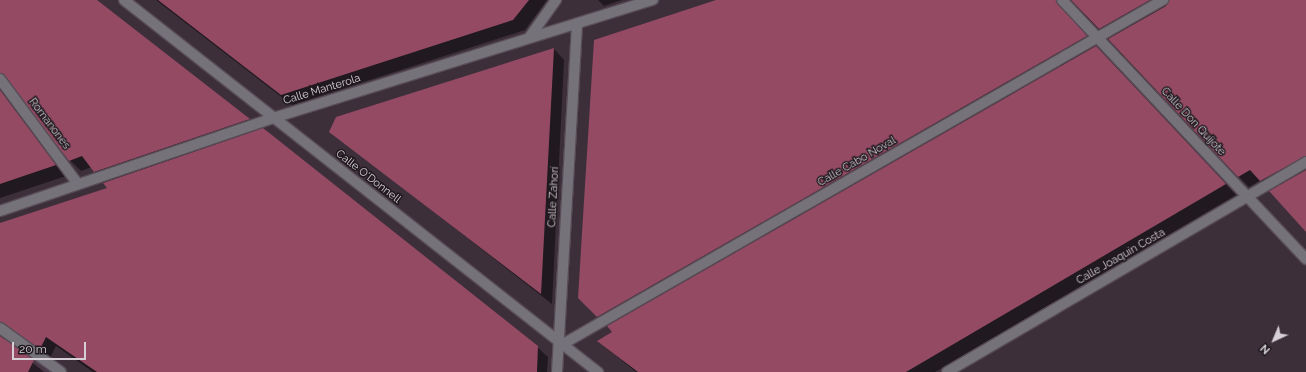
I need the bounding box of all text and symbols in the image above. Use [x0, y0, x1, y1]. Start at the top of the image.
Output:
street label: Calle Manterola [282, 72, 362, 108]
street label: Calle Don Quijote [1158, 85, 1228, 159]
street label: Romanones [25, 96, 73, 152]
street label: Calle Cabo Noval [816, 134, 898, 190]
street label: Calle O'Donnell [333, 148, 403, 206]
street label: Calle Zahorí [546, 166, 562, 228]
street label: Calle Joaquín Costa [1074, 226, 1168, 288]
north arrow [1254, 320, 1294, 360]
scale bar [14, 334, 88, 360]
text: N [1258, 341, 1273, 357]
text: 20 m [19, 342, 47, 356]

